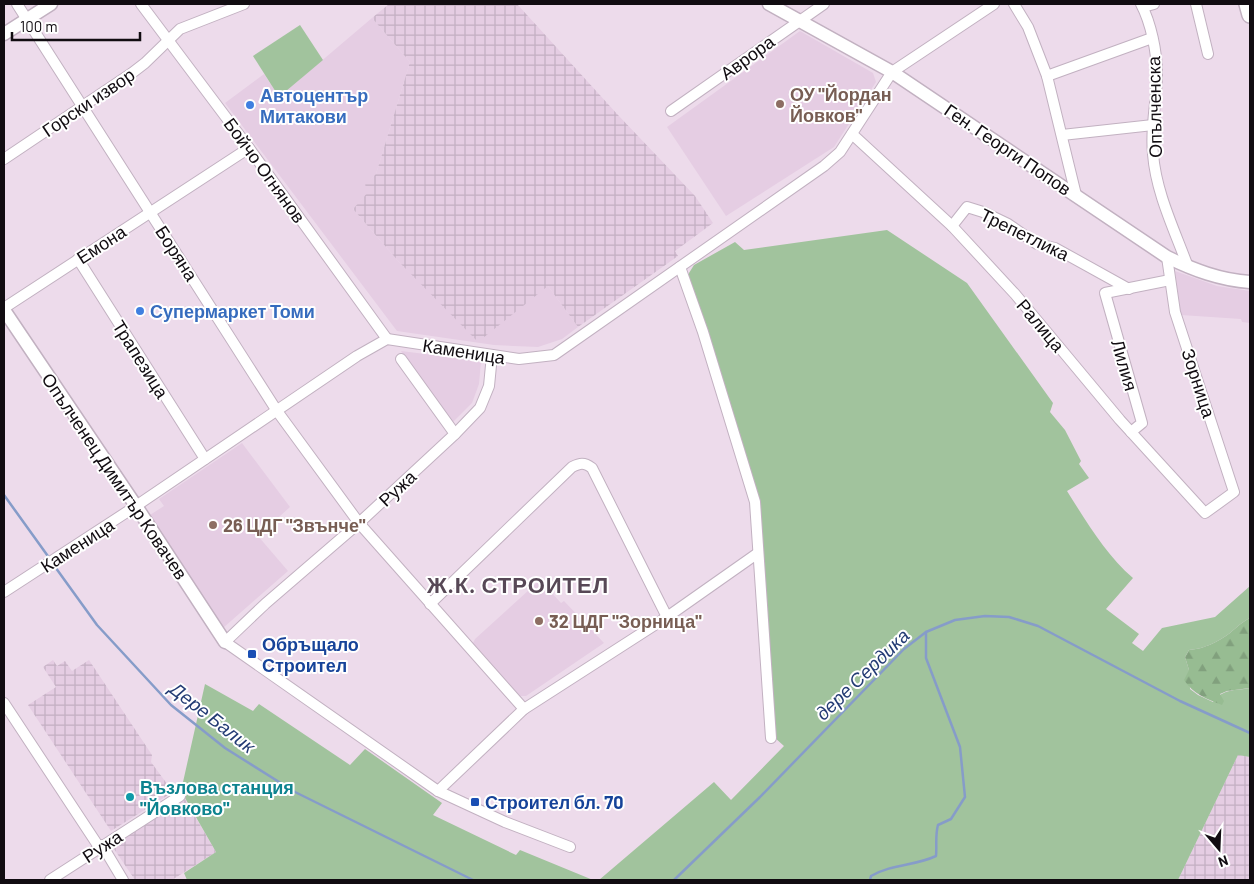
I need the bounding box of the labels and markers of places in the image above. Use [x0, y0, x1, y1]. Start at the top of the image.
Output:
place label: ОУ "Йордан Йовков" [790, 83, 892, 126]
place label: Автоцентър Митакови [260, 84, 368, 127]
marker: ОУ "Йордан Йовков" [774, 98, 786, 110]
marker: Автоцентър Митакови [244, 99, 256, 111]
place label: Супермаркет Томи [150, 300, 315, 322]
marker: Супермаркет Томи [134, 305, 146, 317]
place label: 26 ЦДГ "Звънче" [223, 514, 366, 536]
marker: 26 ЦДГ "Звънче" [207, 519, 219, 531]
place label: 32 ЦДГ "Зорница" [549, 610, 702, 632]
marker: 32 ЦДГ "Зорница" [533, 615, 545, 627]
place label: Обръщало Строител [262, 633, 359, 676]
marker: Обръщало Строител [246, 648, 258, 660]
place label: Възлова станция "Йовково" [140, 776, 294, 819]
marker: Възлова станция "Йовково" [124, 791, 136, 803]
place label: Строител бл. 70 [485, 791, 623, 813]
marker: Строител бл. 70 [469, 796, 481, 808]

